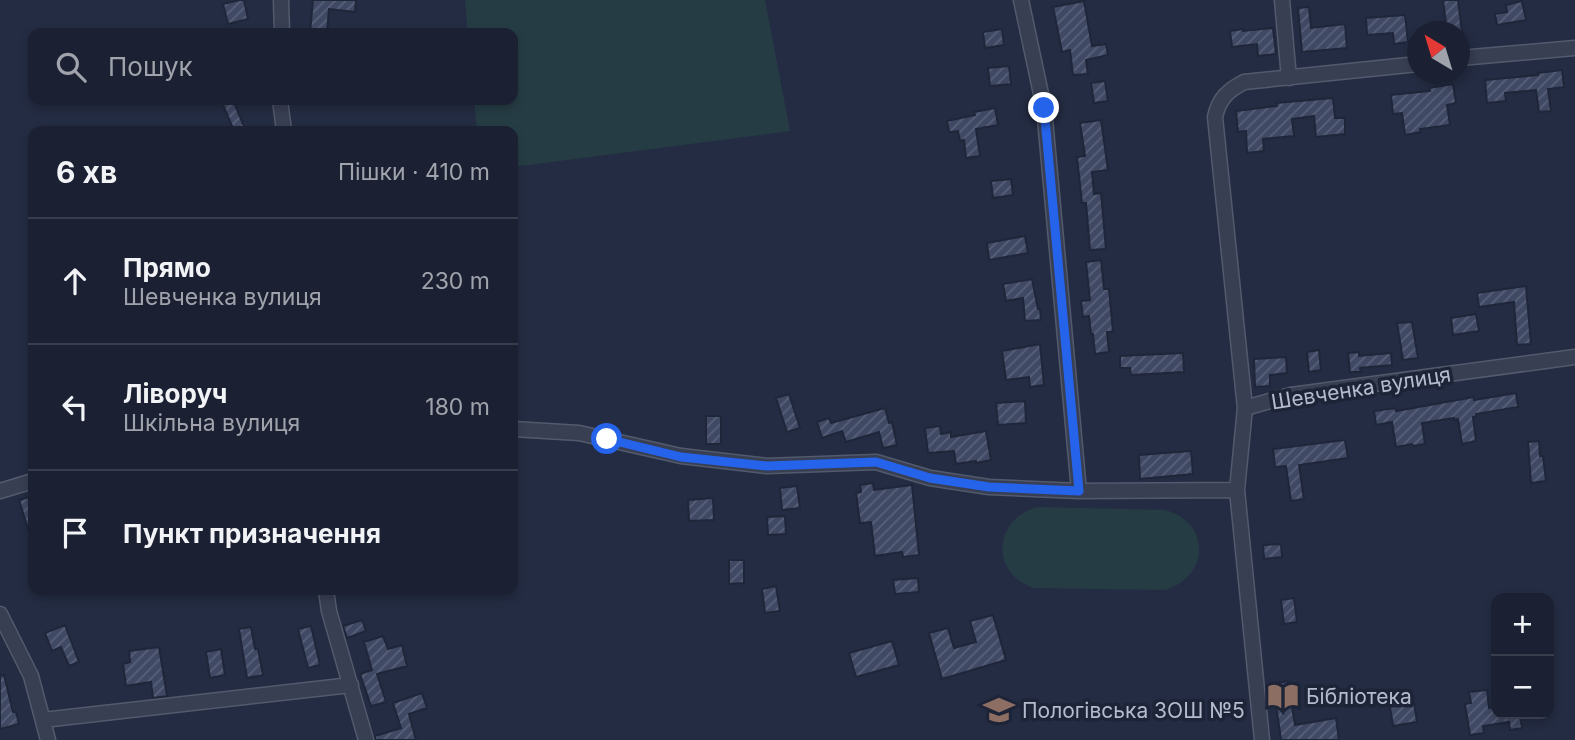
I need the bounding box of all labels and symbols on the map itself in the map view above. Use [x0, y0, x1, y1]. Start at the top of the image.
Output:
north arrow [1407, 21, 1470, 84]
route end [1028, 92, 1059, 123]
street label: Шевченка вулиця [1269, 361, 1453, 415]
route start [591, 423, 622, 454]
library icon: Бібліотека [1266, 679, 1300, 713]
place label: Бібліотека [1306, 684, 1412, 709]
school or university icon: Пологівська ЗОШ №5 [982, 693, 1016, 727]
place label: Пологівська ЗОШ №5 [1022, 698, 1245, 723]

